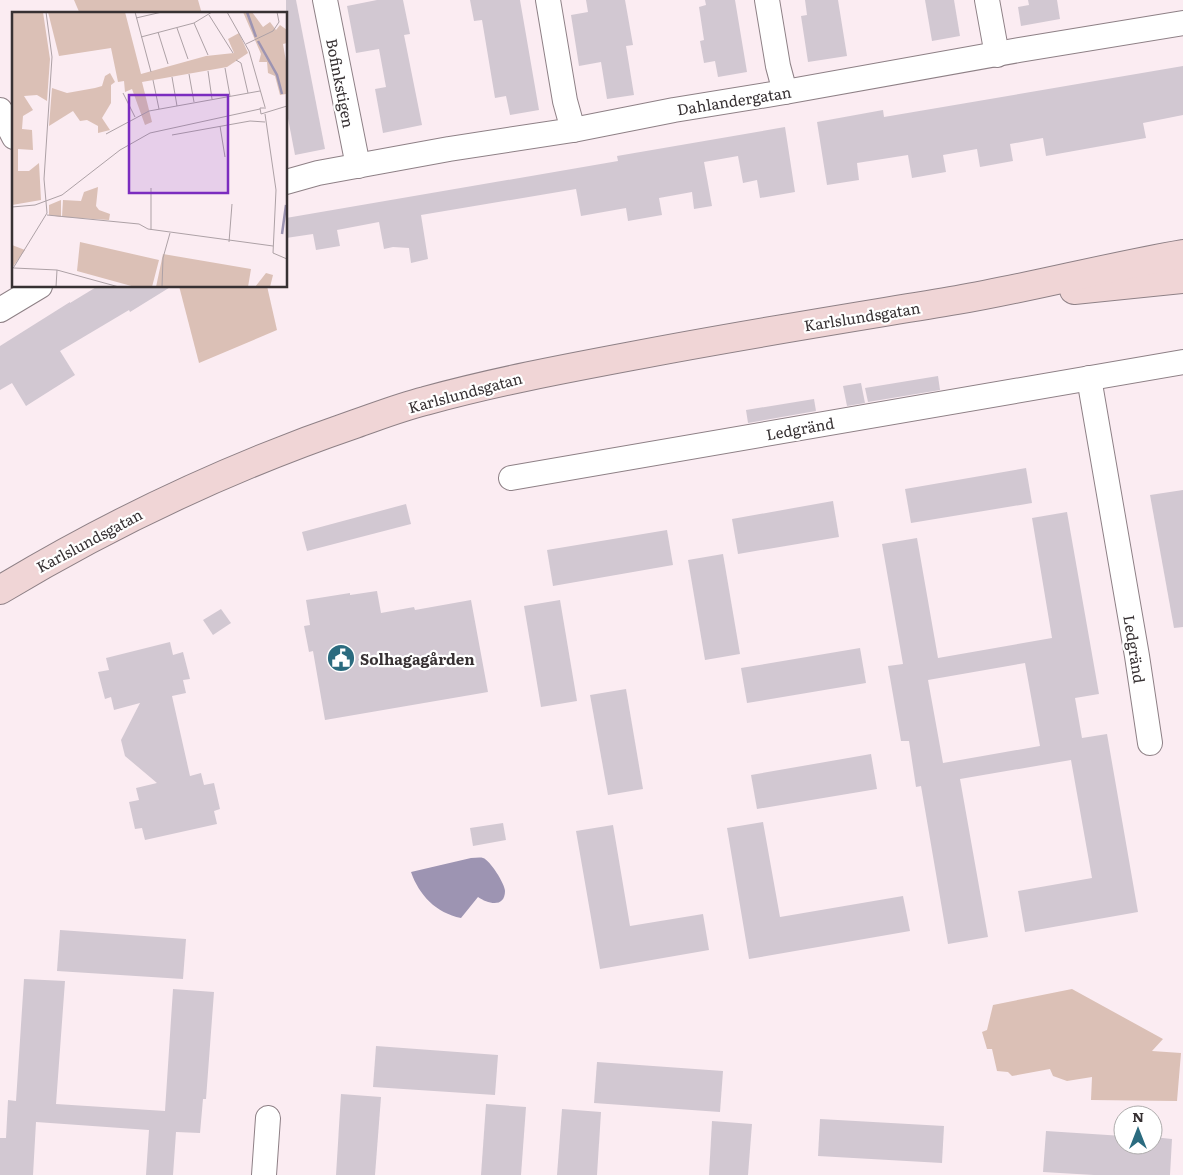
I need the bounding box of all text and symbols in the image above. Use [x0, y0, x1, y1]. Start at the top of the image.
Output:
inset map [12, 12, 288, 288]
street label: Bofinkstigen [321, 36, 361, 130]
street label: Dahlandergatan [675, 80, 793, 120]
street label: Karlslundsgatan [802, 295, 922, 337]
street label: Karlslundsgatan [405, 366, 525, 418]
street label: Ledgränd [764, 411, 836, 445]
street label: Karlslundsgatan [32, 502, 146, 578]
street label: Ledgränd [1118, 613, 1152, 685]
public building icon: Solhagagården [326, 643, 356, 673]
place label: Solhagagården [360, 647, 475, 670]
north arrow [1113, 1105, 1163, 1155]
text: N [1132, 1106, 1144, 1126]

